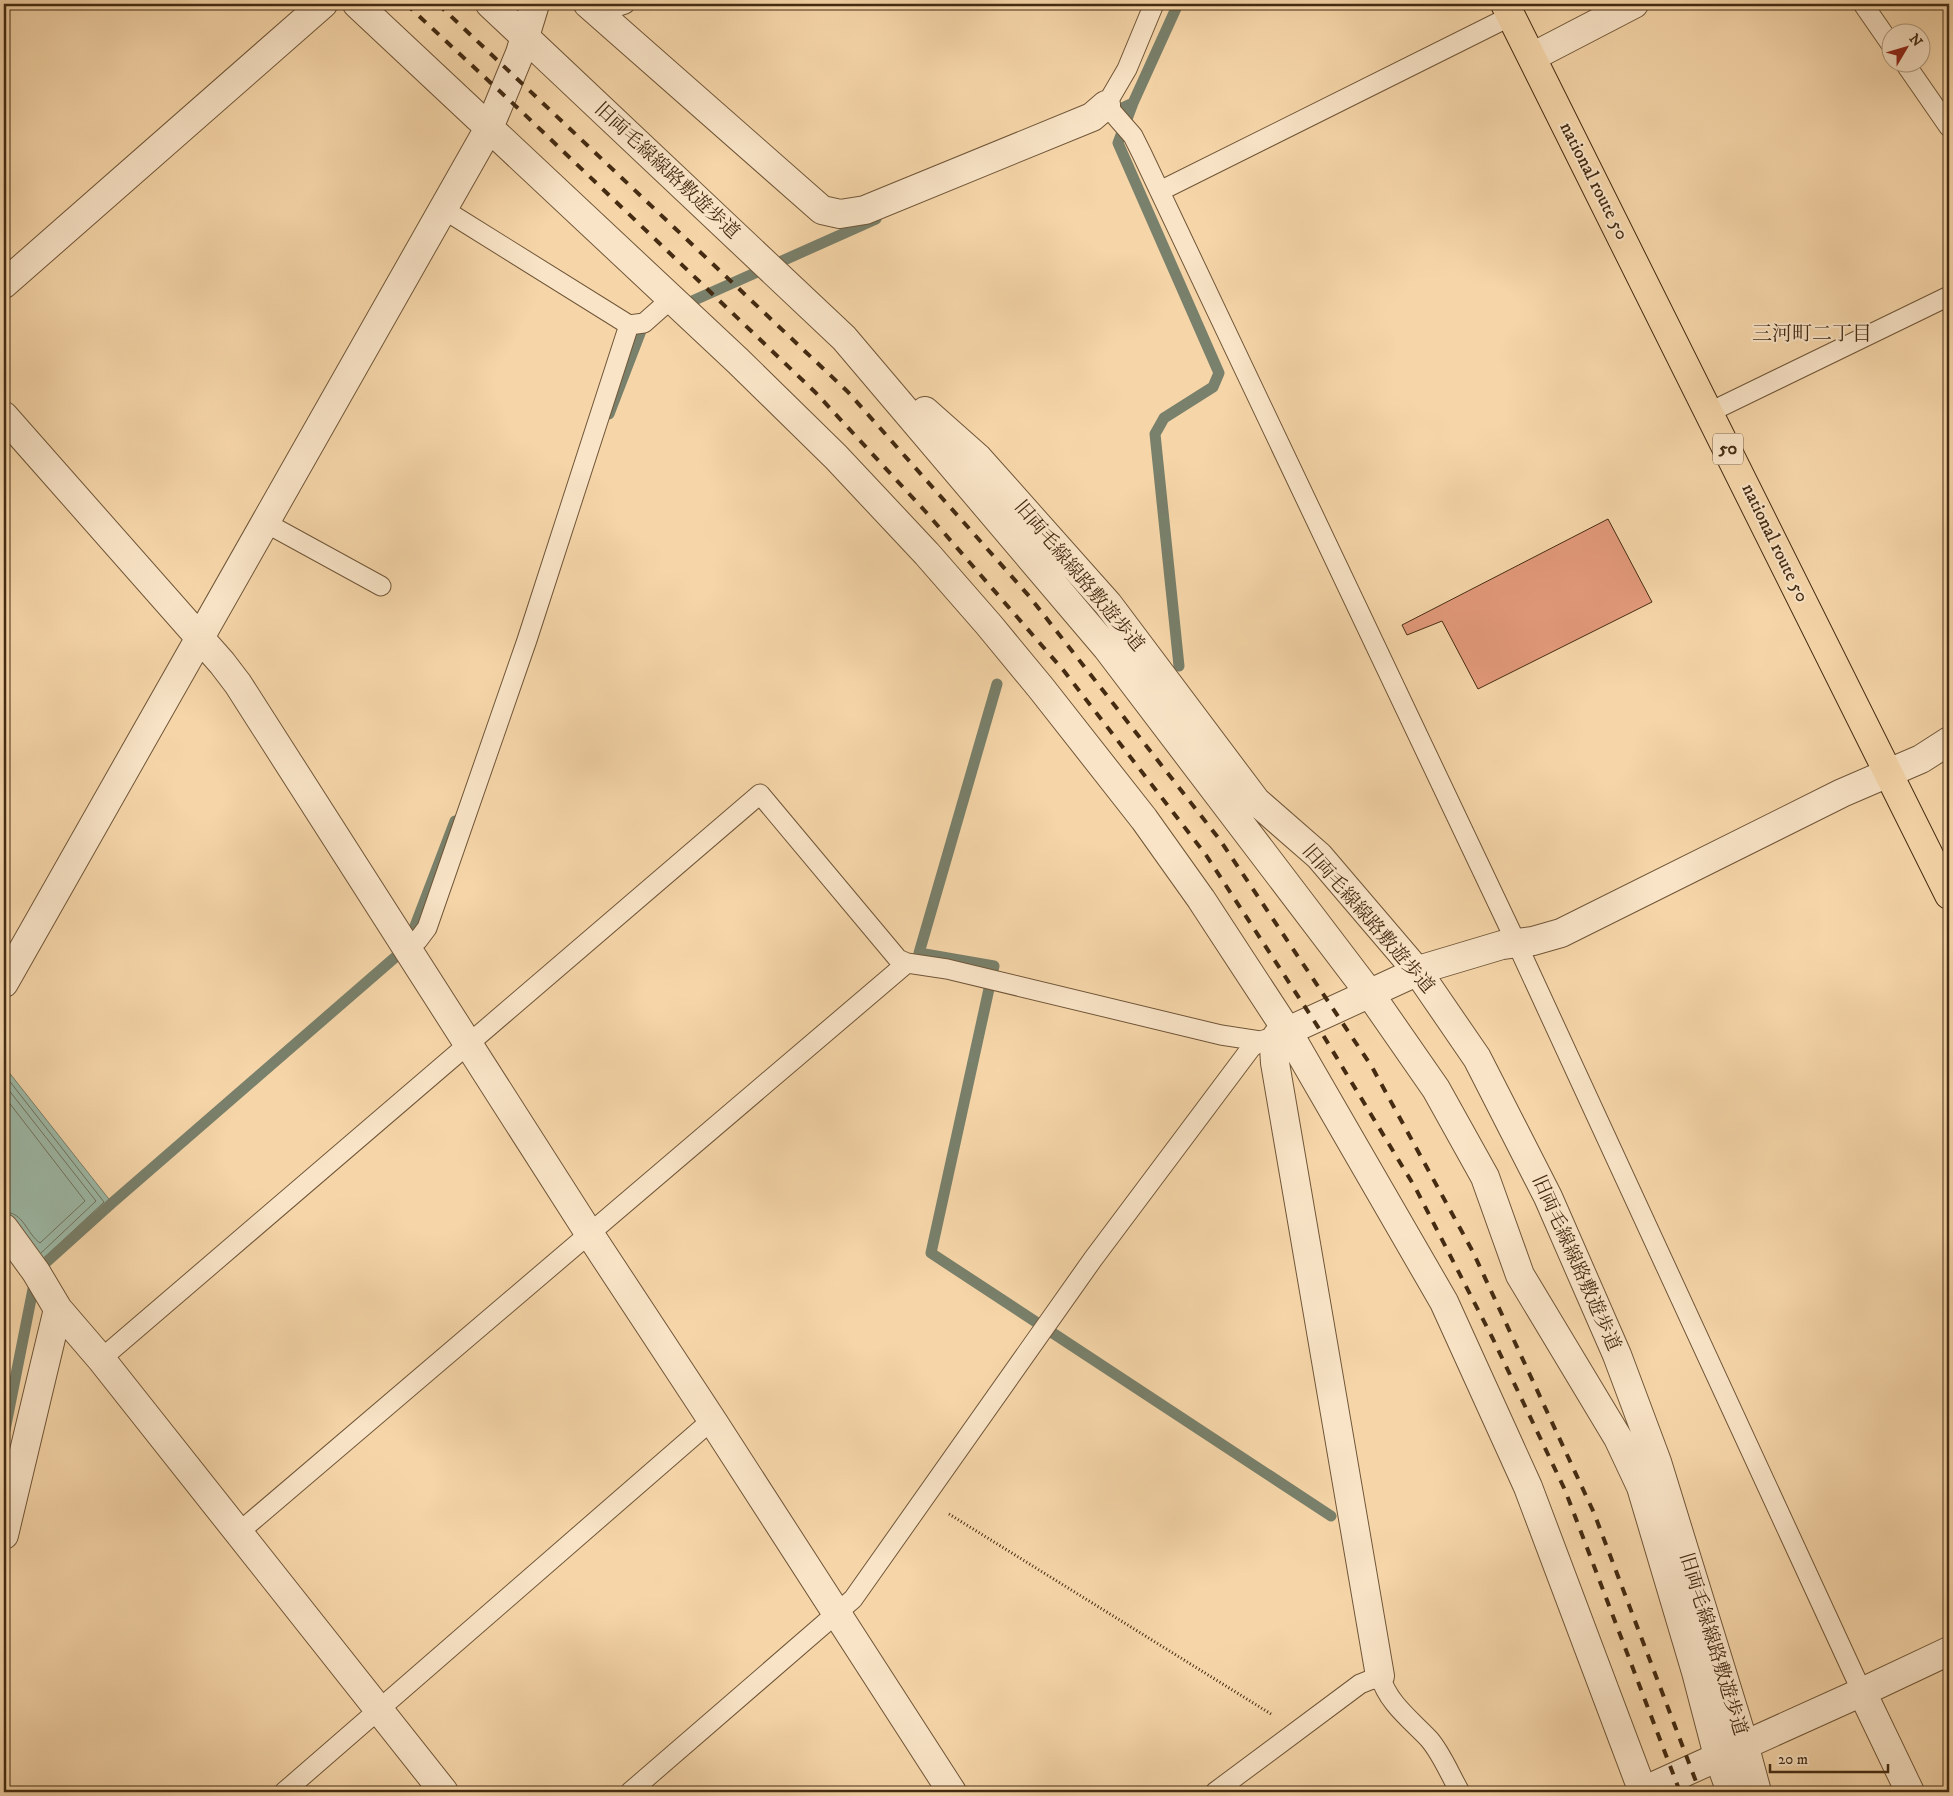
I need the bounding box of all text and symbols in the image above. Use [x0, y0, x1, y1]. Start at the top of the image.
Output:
north arrow [1880, 22, 1930, 72]
text: N [1905, 31, 1926, 51]
street label: 旧両毛線線路敷遊歩道 [590, 98, 744, 244]
street label: national route 50 [1554, 118, 1634, 244]
district label: 三河町二丁目 [1752, 322, 1872, 347]
road number: 50 [1713, 434, 1743, 464]
street label: national route 50 [1736, 480, 1814, 606]
street label: 旧両毛線線路敷遊歩道 [1009, 496, 1149, 656]
street label: 旧両毛線線路敷遊歩道 [1297, 840, 1439, 998]
street label: 旧両毛線線路敷遊歩道 [1527, 1172, 1625, 1354]
street label: 旧両毛線線路敷遊歩道 [1674, 1550, 1752, 1738]
scale bar [1770, 1741, 1888, 1773]
text: 20 m [1778, 1750, 1808, 1769]

